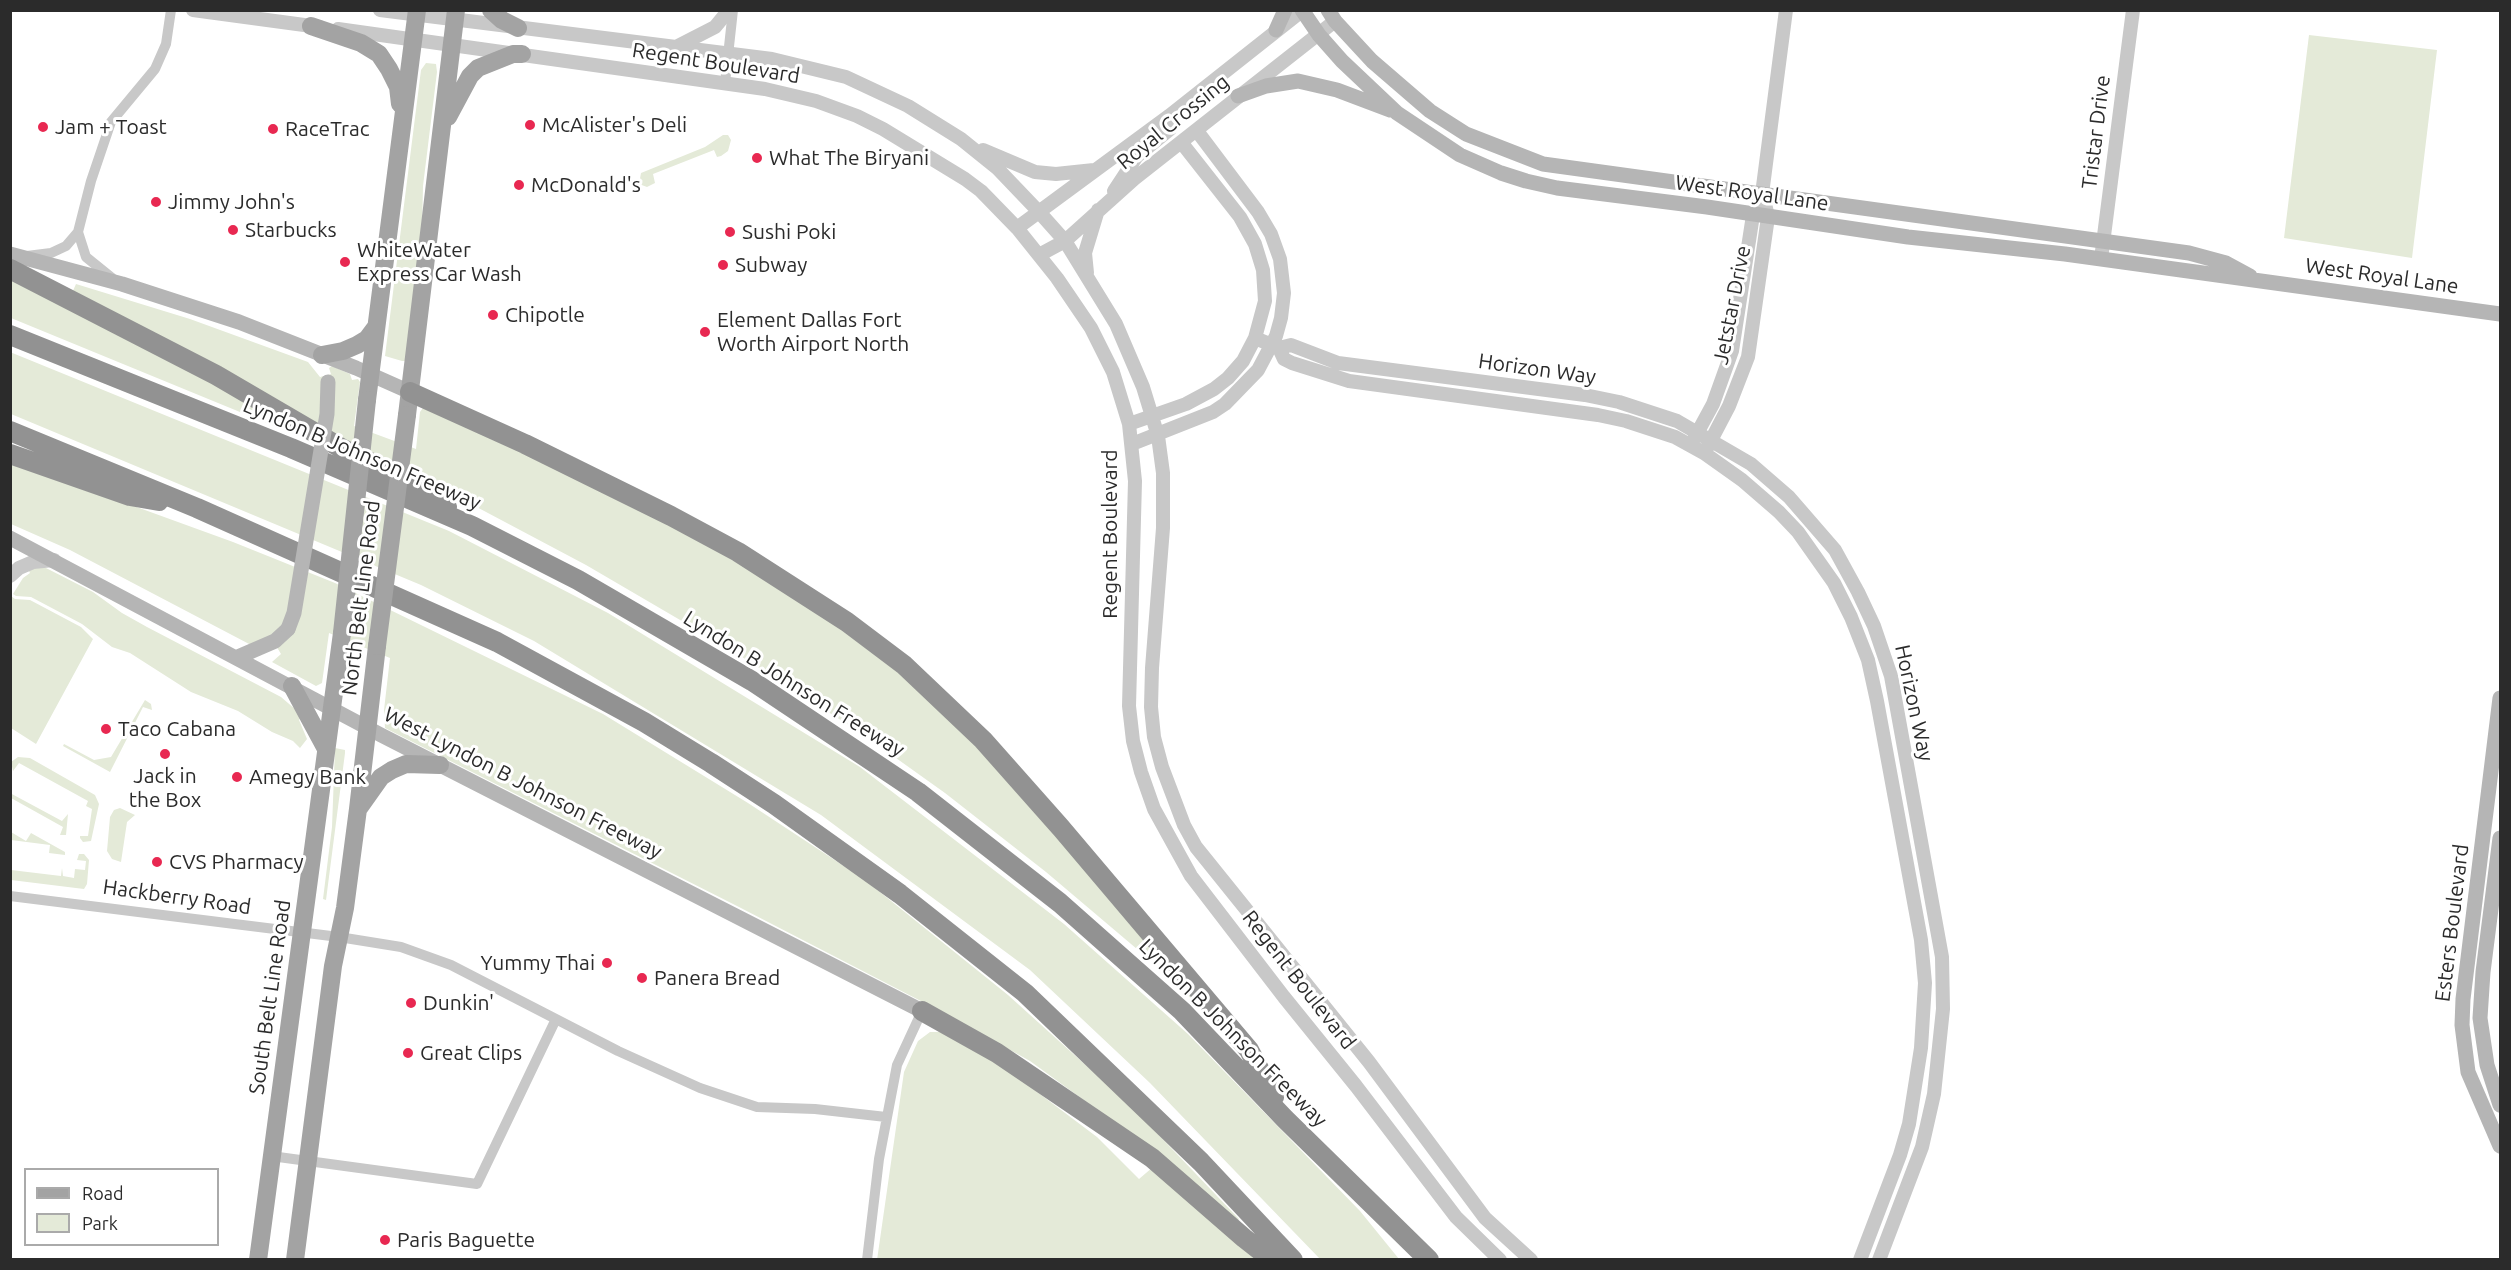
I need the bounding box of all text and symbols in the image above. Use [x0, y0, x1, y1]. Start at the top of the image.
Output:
street label: Regent Boulevard [630, 37, 802, 89]
street label: Royal Crossing [1112, 69, 1234, 175]
street label: Tristar Drive [2077, 74, 2115, 190]
place label: McAlister's Deli [542, 112, 687, 138]
place label: Jam + Toast [55, 114, 167, 140]
place label: RaceTrac [285, 116, 370, 142]
marker: McAlister's Deli [523, 118, 537, 132]
marker: Jam + Toast [36, 120, 50, 134]
marker: RaceTrac [266, 122, 280, 136]
place label: What The Biryani [769, 145, 929, 171]
marker: What The Biryani [750, 151, 764, 165]
street label: West Royal Lane [1674, 170, 1830, 216]
place label: McDonald's [531, 172, 641, 198]
marker: McDonald's [512, 178, 526, 192]
place label: Jimmy John's [168, 189, 295, 215]
marker: Jimmy John's [149, 195, 163, 209]
place label: Starbucks [245, 217, 337, 243]
place label: Sushi Poki [742, 219, 836, 245]
marker: Starbucks [226, 223, 240, 237]
marker: Sushi Poki [723, 225, 737, 239]
place label: WhiteWater Express Car Wash [357, 237, 522, 287]
street label: Jetstar Drive [1708, 243, 1756, 367]
place label: Subway [735, 252, 807, 278]
street label: West Royal Lane [2304, 253, 2460, 299]
marker: WhiteWater Express Car Wash [338, 255, 352, 269]
marker: Subway [716, 258, 730, 272]
place label: Chipotle [505, 302, 585, 328]
place label: Element Dallas Fort Worth Airport North [717, 307, 909, 357]
marker: Chipotle [486, 308, 500, 322]
marker: Element Dallas Fort Worth Airport North [698, 325, 712, 339]
street label: Horizon Way [1477, 348, 1597, 390]
street label: Lyndon B Johnson Freeway [239, 392, 485, 516]
street label: Regent Boulevard [1097, 449, 1123, 619]
street label: North Belt Line Road [337, 499, 385, 697]
street label: Lyndon B Johnson Freeway [679, 606, 909, 762]
street label: Horizon Way [1889, 642, 1939, 764]
street label: West Lyndon B Johnson Freeway [380, 702, 666, 864]
place label: Taco Cabana [118, 716, 236, 742]
marker: Taco Cabana [99, 722, 113, 736]
marker: Jack in the Box [158, 747, 172, 761]
place label: Jack in the Box [129, 763, 201, 813]
place label: Amegy Bank [249, 764, 366, 790]
marker: Amegy Bank [230, 770, 244, 784]
street label: Esters Boulevard [2430, 843, 2474, 1003]
place label: CVS Pharmacy [169, 849, 304, 875]
marker: CVS Pharmacy [150, 855, 164, 869]
street label: Hackberry Road [101, 874, 253, 920]
street label: South Belt Line Road [244, 898, 296, 1096]
street label: Regent Boulevard [1237, 906, 1361, 1054]
street label: Lyndon B Johnson Freeway [1134, 934, 1332, 1132]
place label: Yummy Thai [481, 950, 595, 976]
marker: Yummy Thai [600, 956, 614, 970]
place label: Panera Bread [654, 965, 780, 991]
marker: Panera Bread [635, 971, 649, 985]
place label: Dunkin' [423, 990, 494, 1016]
marker: Dunkin' [404, 996, 418, 1010]
place label: Great Clips [420, 1040, 522, 1066]
marker: Great Clips [401, 1046, 415, 1060]
legend [24, 1168, 219, 1246]
text: Road [82, 1183, 124, 1203]
text: Park [82, 1213, 118, 1233]
place label: Paris Baguette [397, 1227, 535, 1253]
marker: Paris Baguette [378, 1233, 392, 1247]

